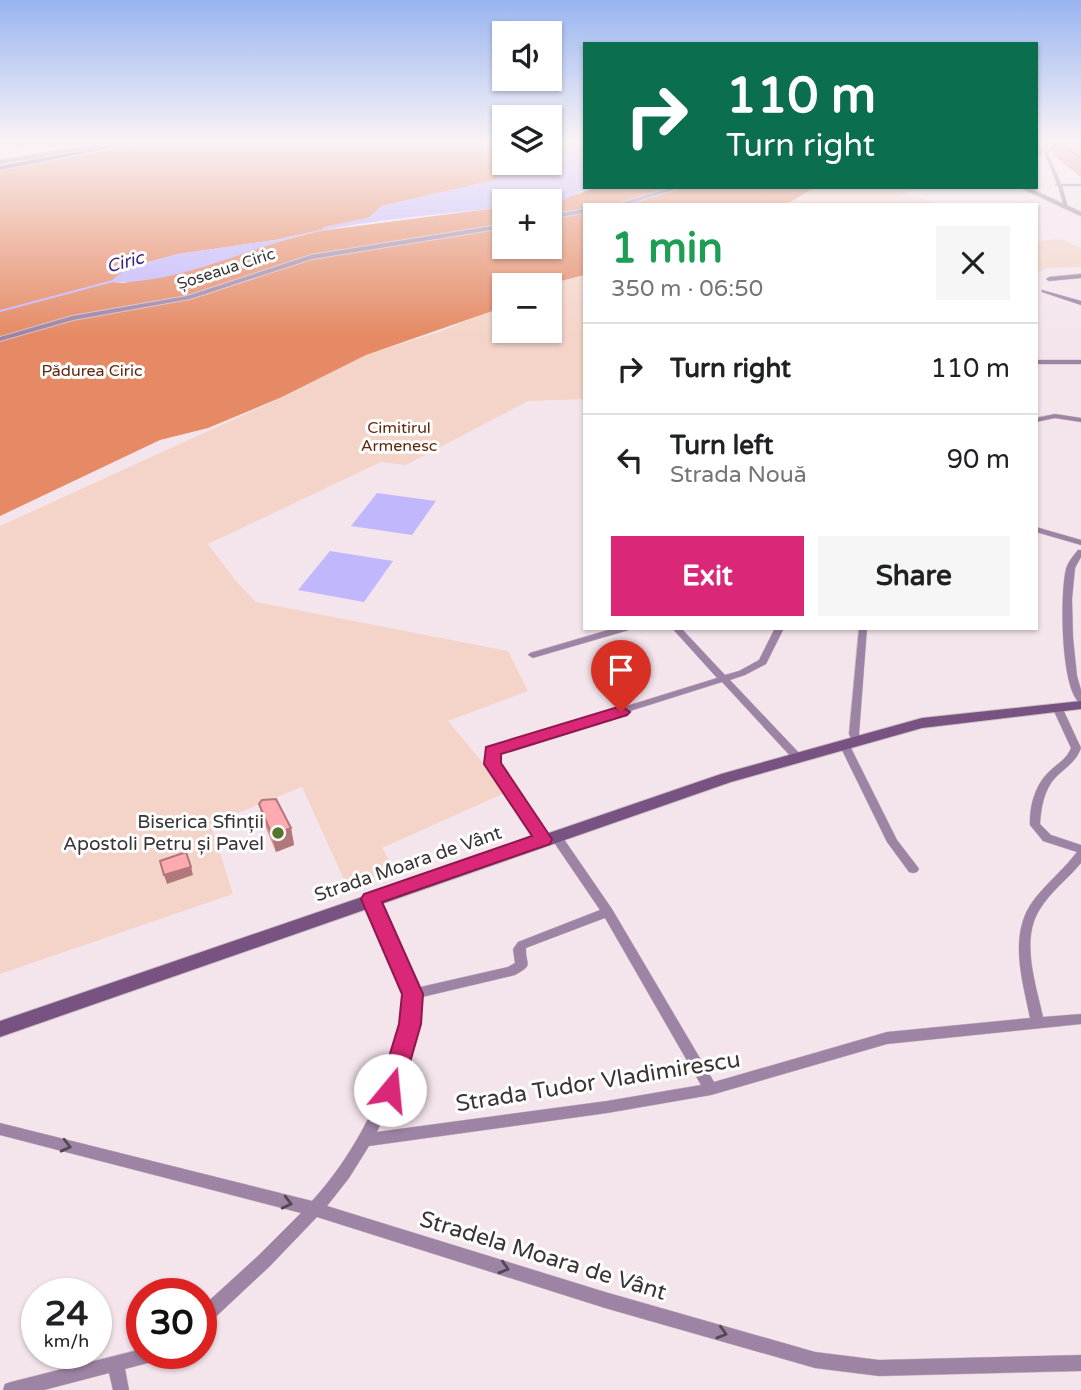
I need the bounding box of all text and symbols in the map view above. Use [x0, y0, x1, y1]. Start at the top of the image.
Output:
map controls [492, 21, 562, 343]
button: sound [492, 21, 562, 91]
text: 110 m [726, 67, 876, 126]
icon: right [611, 70, 702, 161]
button: layers [492, 105, 562, 175]
text: Turn right [726, 127, 875, 165]
button: + [492, 189, 562, 259]
text: 1 min [611, 223, 723, 274]
button: close [936, 226, 1010, 300]
street label: Șoseaua Ciric [174, 244, 278, 294]
water label: Ciric [104, 246, 149, 278]
button: − [492, 273, 562, 343]
text: 350 m · 06:50 [611, 275, 763, 303]
icon: right [611, 350, 649, 388]
text: Turn right [670, 353, 791, 384]
text: 110 m [930, 353, 1010, 384]
park label: Pădurea Ciric [41, 361, 143, 381]
park label: Cimitirul Armenesc [361, 418, 437, 456]
text: Turn left [670, 430, 773, 461]
icon: left [611, 441, 649, 479]
text: 90 m [947, 444, 1010, 475]
text: Strada Nouă [670, 461, 807, 489]
button: Exit [611, 536, 804, 616]
button: Share [818, 536, 1010, 616]
pin [591, 640, 651, 712]
icon: arrive [602, 651, 640, 689]
place label: Biserica Sfinții Apostoli Petru și Pavel [63, 811, 264, 855]
street label: Strada Moara de Vânt [312, 822, 504, 906]
marker: Biserica Sfinții Apostoli Petru și Pavel [270, 825, 286, 841]
street label: Strada Tudor Vladimirescu [454, 1046, 742, 1118]
position arrow [353, 1053, 427, 1127]
one-way arrow [60, 1138, 72, 1152]
one-way arrow [280, 1195, 292, 1209]
street label: Stradela Moara de Vânt [416, 1205, 670, 1307]
one-way arrow [498, 1260, 510, 1275]
speed limit sign: 30 [126, 1278, 217, 1369]
text: 24 [45, 1293, 88, 1335]
one-way arrow [716, 1325, 728, 1340]
text: km/h [44, 1330, 89, 1352]

